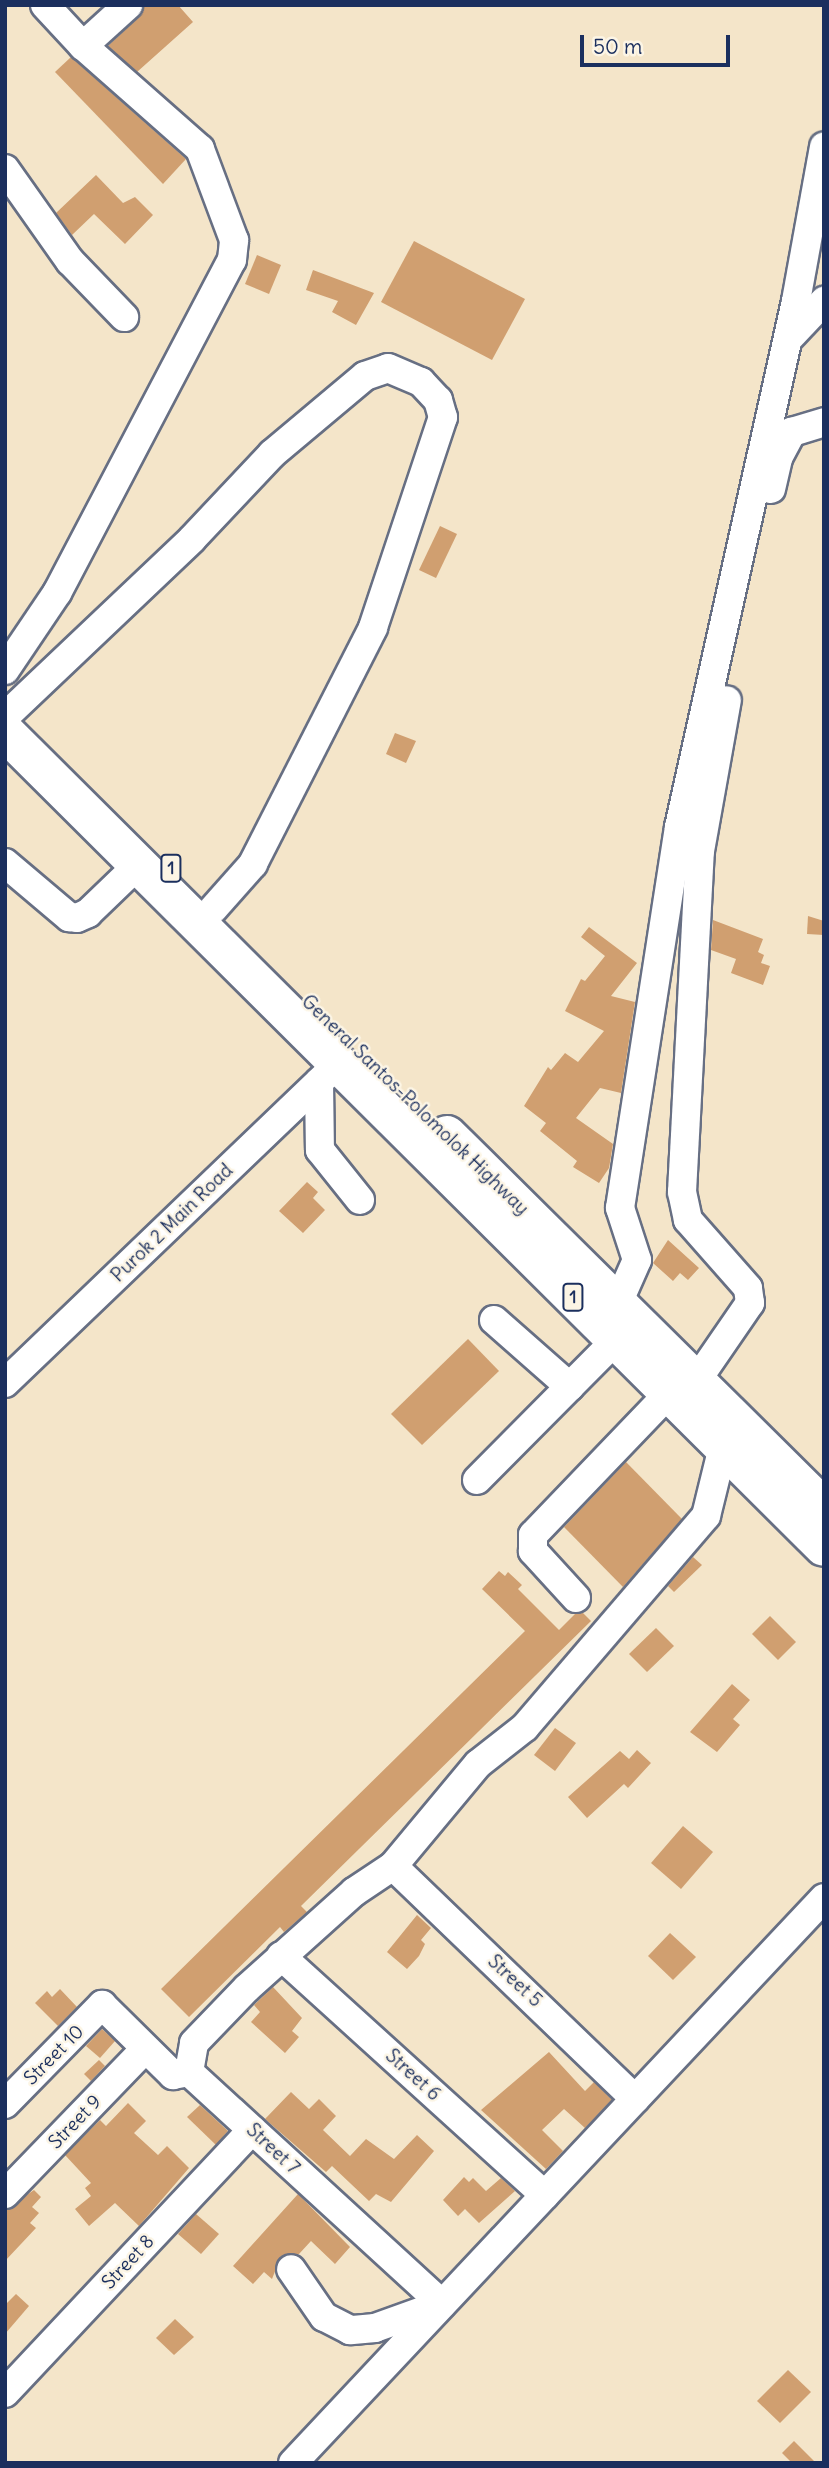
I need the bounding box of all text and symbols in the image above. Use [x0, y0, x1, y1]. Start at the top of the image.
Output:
scale bar [584, 21, 734, 65]
text: 50 m [593, 33, 642, 60]
road number: 1 [159, 854, 183, 882]
street label: General Santos-Polomolok Highway [297, 990, 533, 1220]
street label: Purok 2 Main Road [106, 1159, 238, 1287]
road number: 1 [561, 1282, 585, 1312]
street label: Street 5 [483, 1950, 547, 2012]
street label: Street 10 [19, 2020, 89, 2090]
street label: Street 6 [381, 2044, 445, 2106]
street label: Street 9 [44, 2090, 106, 2154]
street label: Street 7 [242, 2119, 304, 2179]
street label: Street 8 [97, 2230, 159, 2294]

